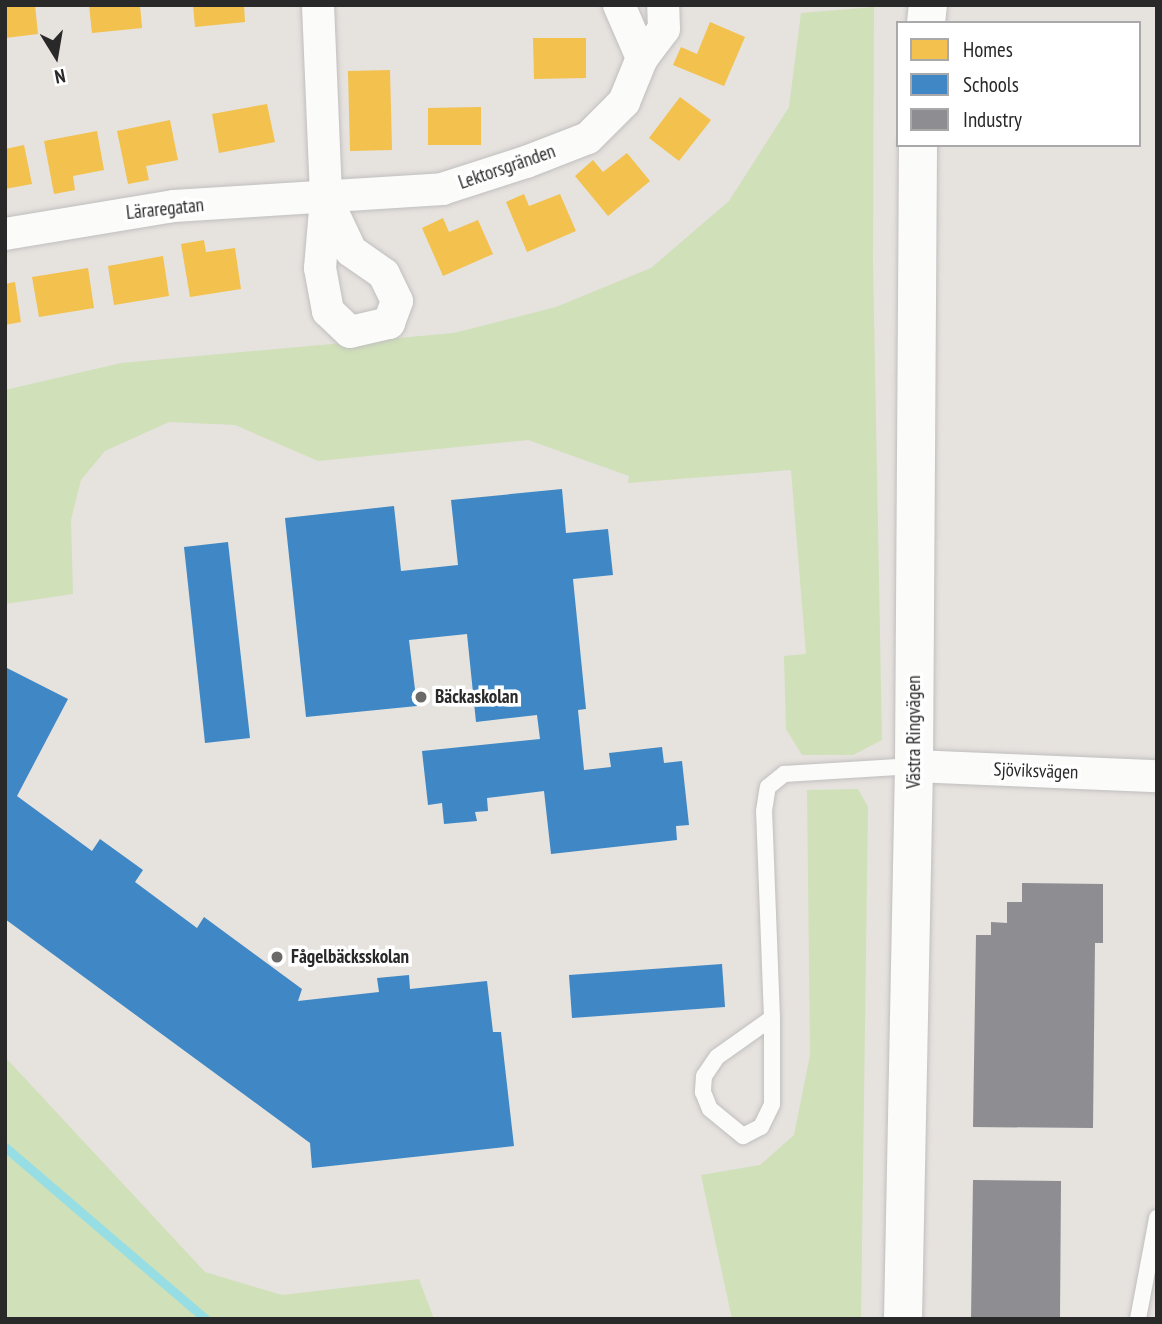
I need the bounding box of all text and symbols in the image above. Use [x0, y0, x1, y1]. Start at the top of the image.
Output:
north arrow [21, 21, 91, 91]
legend [896, 21, 1141, 147]
text: Homes [963, 36, 1013, 63]
text: N [53, 64, 67, 89]
text: Schools [963, 71, 1019, 98]
text: Industry [963, 106, 1022, 133]
street label: Lektorsgränden [456, 140, 558, 194]
street label: Läraregatan [125, 194, 205, 224]
street label: Västra Ringvägen [903, 675, 925, 789]
place label: Bäckaskolan [435, 686, 518, 708]
marker: Bäckaskolan [413, 689, 429, 705]
street label: Sjöviksvägen [993, 758, 1079, 784]
place label: Fågelbäcksskolan [291, 946, 409, 968]
marker: Fågelbäcksskolan [269, 949, 285, 965]

